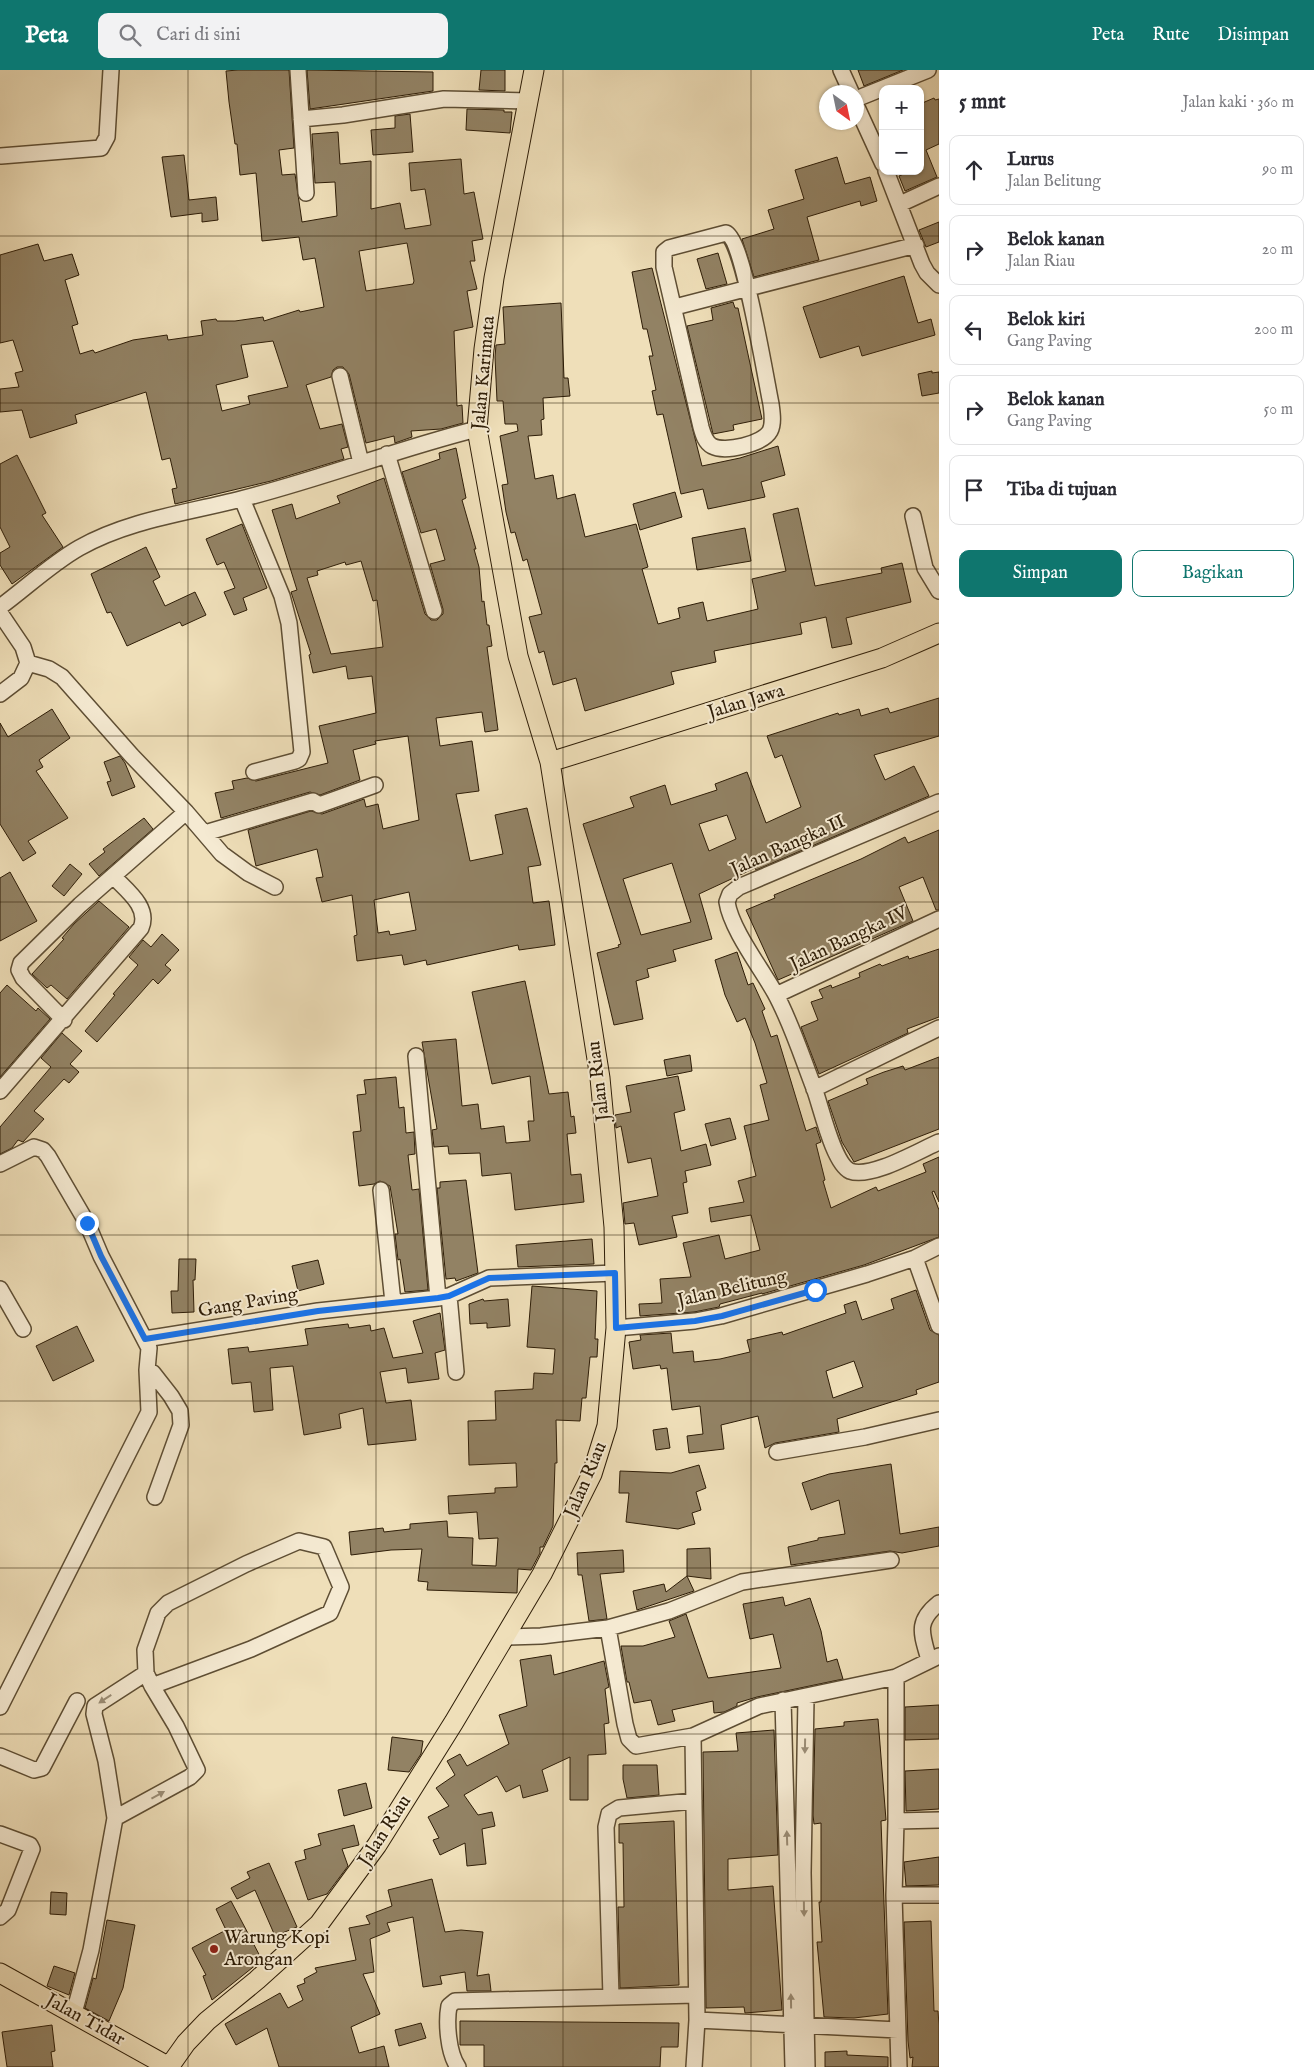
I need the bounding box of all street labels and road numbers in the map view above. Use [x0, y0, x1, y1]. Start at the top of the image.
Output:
street label: Jalan Karimata [467, 314, 501, 433]
street label: Jalan Jawa [703, 679, 788, 726]
street label: Jalan Bangka II [725, 810, 849, 883]
street label: Jalan Bangka IV [784, 901, 912, 978]
street label: Jalan Riau [582, 1039, 616, 1124]
street label: Jalan Belitung [673, 1265, 790, 1314]
street label: Gang Paving [196, 1282, 300, 1324]
street label: Jalan Riau [558, 1438, 613, 1524]
street label: Jalan Riau [352, 1791, 417, 1873]
street label: Jalan Tidar [39, 1987, 129, 2052]

